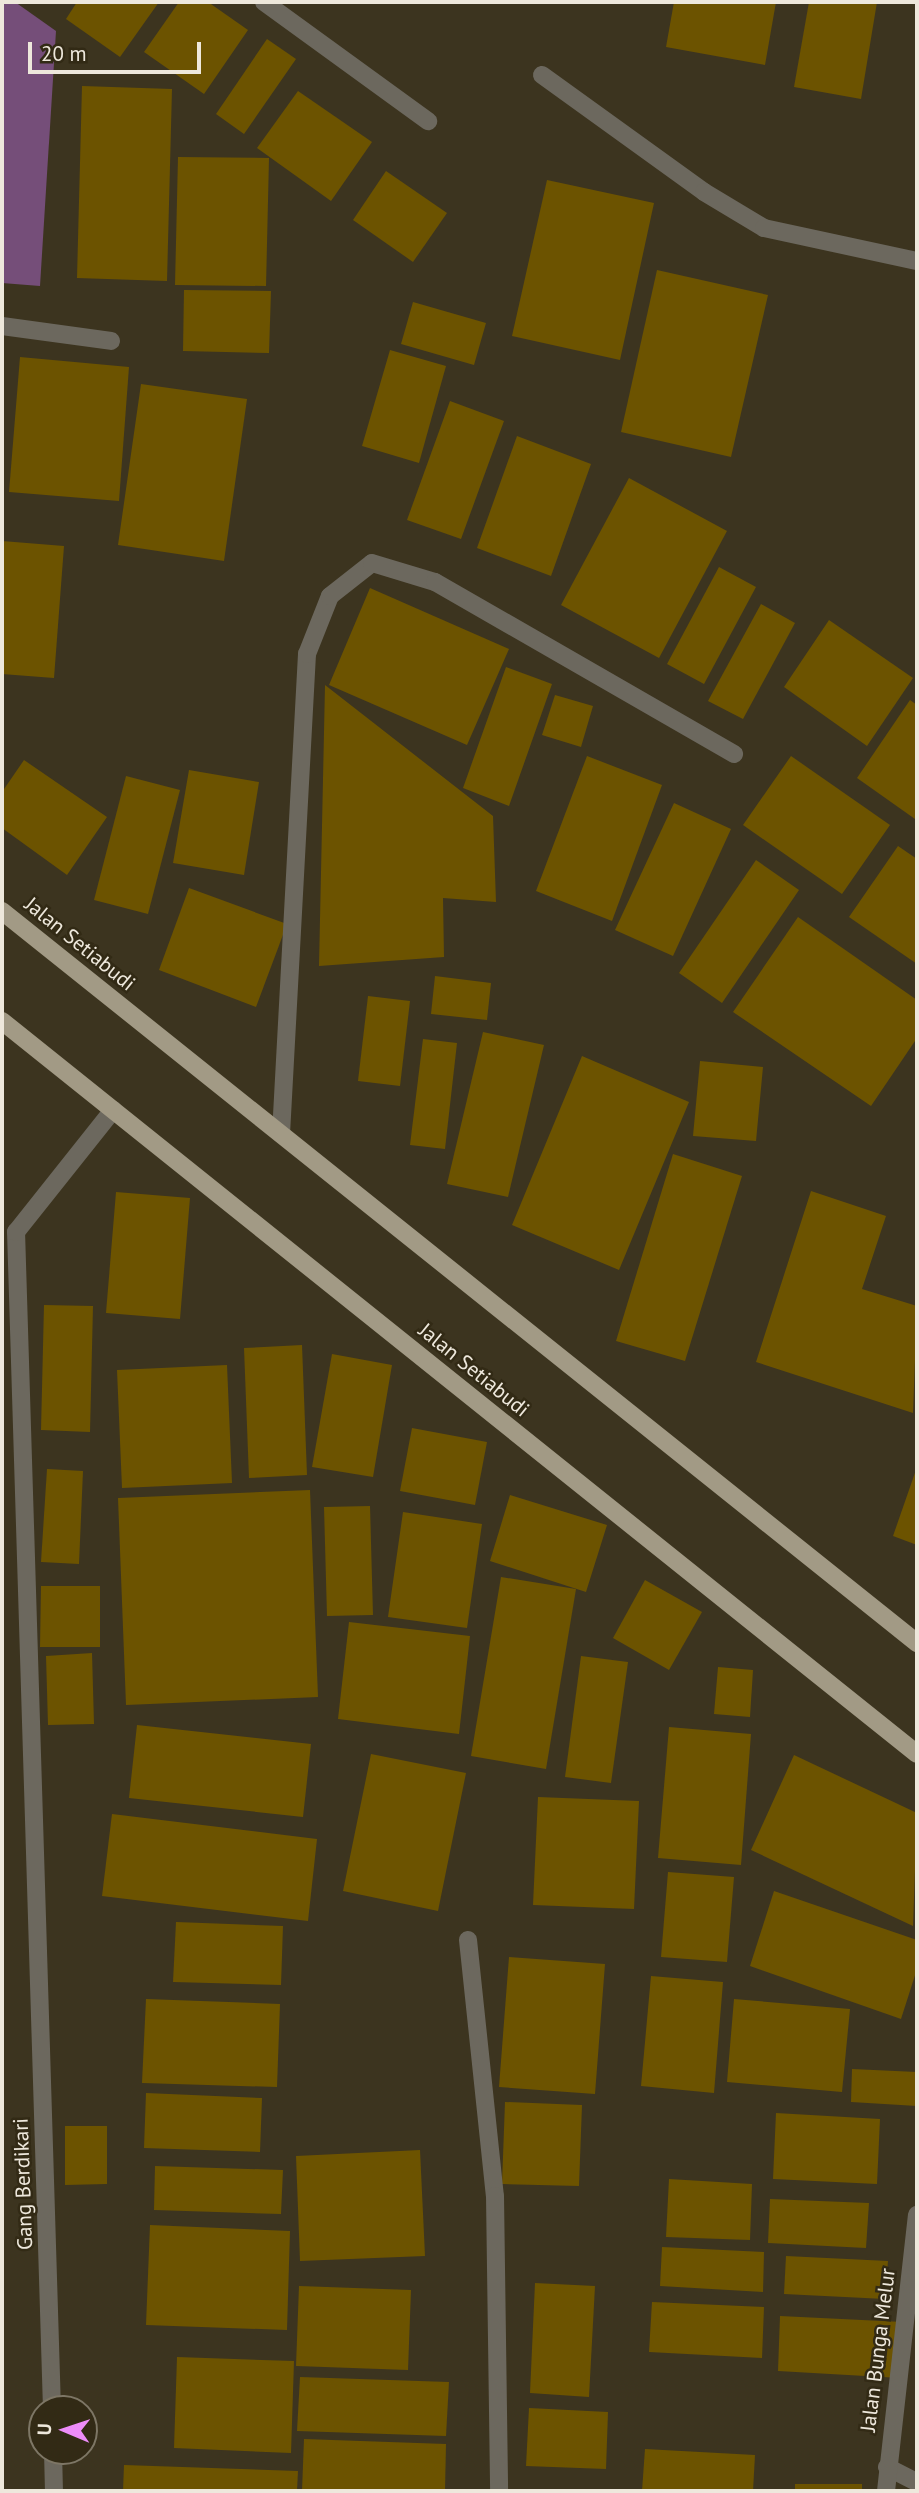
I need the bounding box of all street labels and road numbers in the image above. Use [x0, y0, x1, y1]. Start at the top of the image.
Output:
street label: Jalan Setiabudi [20, 892, 140, 996]
street label: Jalan Setiabudi [414, 1318, 534, 1422]
street label: Gang Berdikari [8, 2118, 38, 2250]
street label: Jalan Bunga Melur [855, 2267, 901, 2433]

